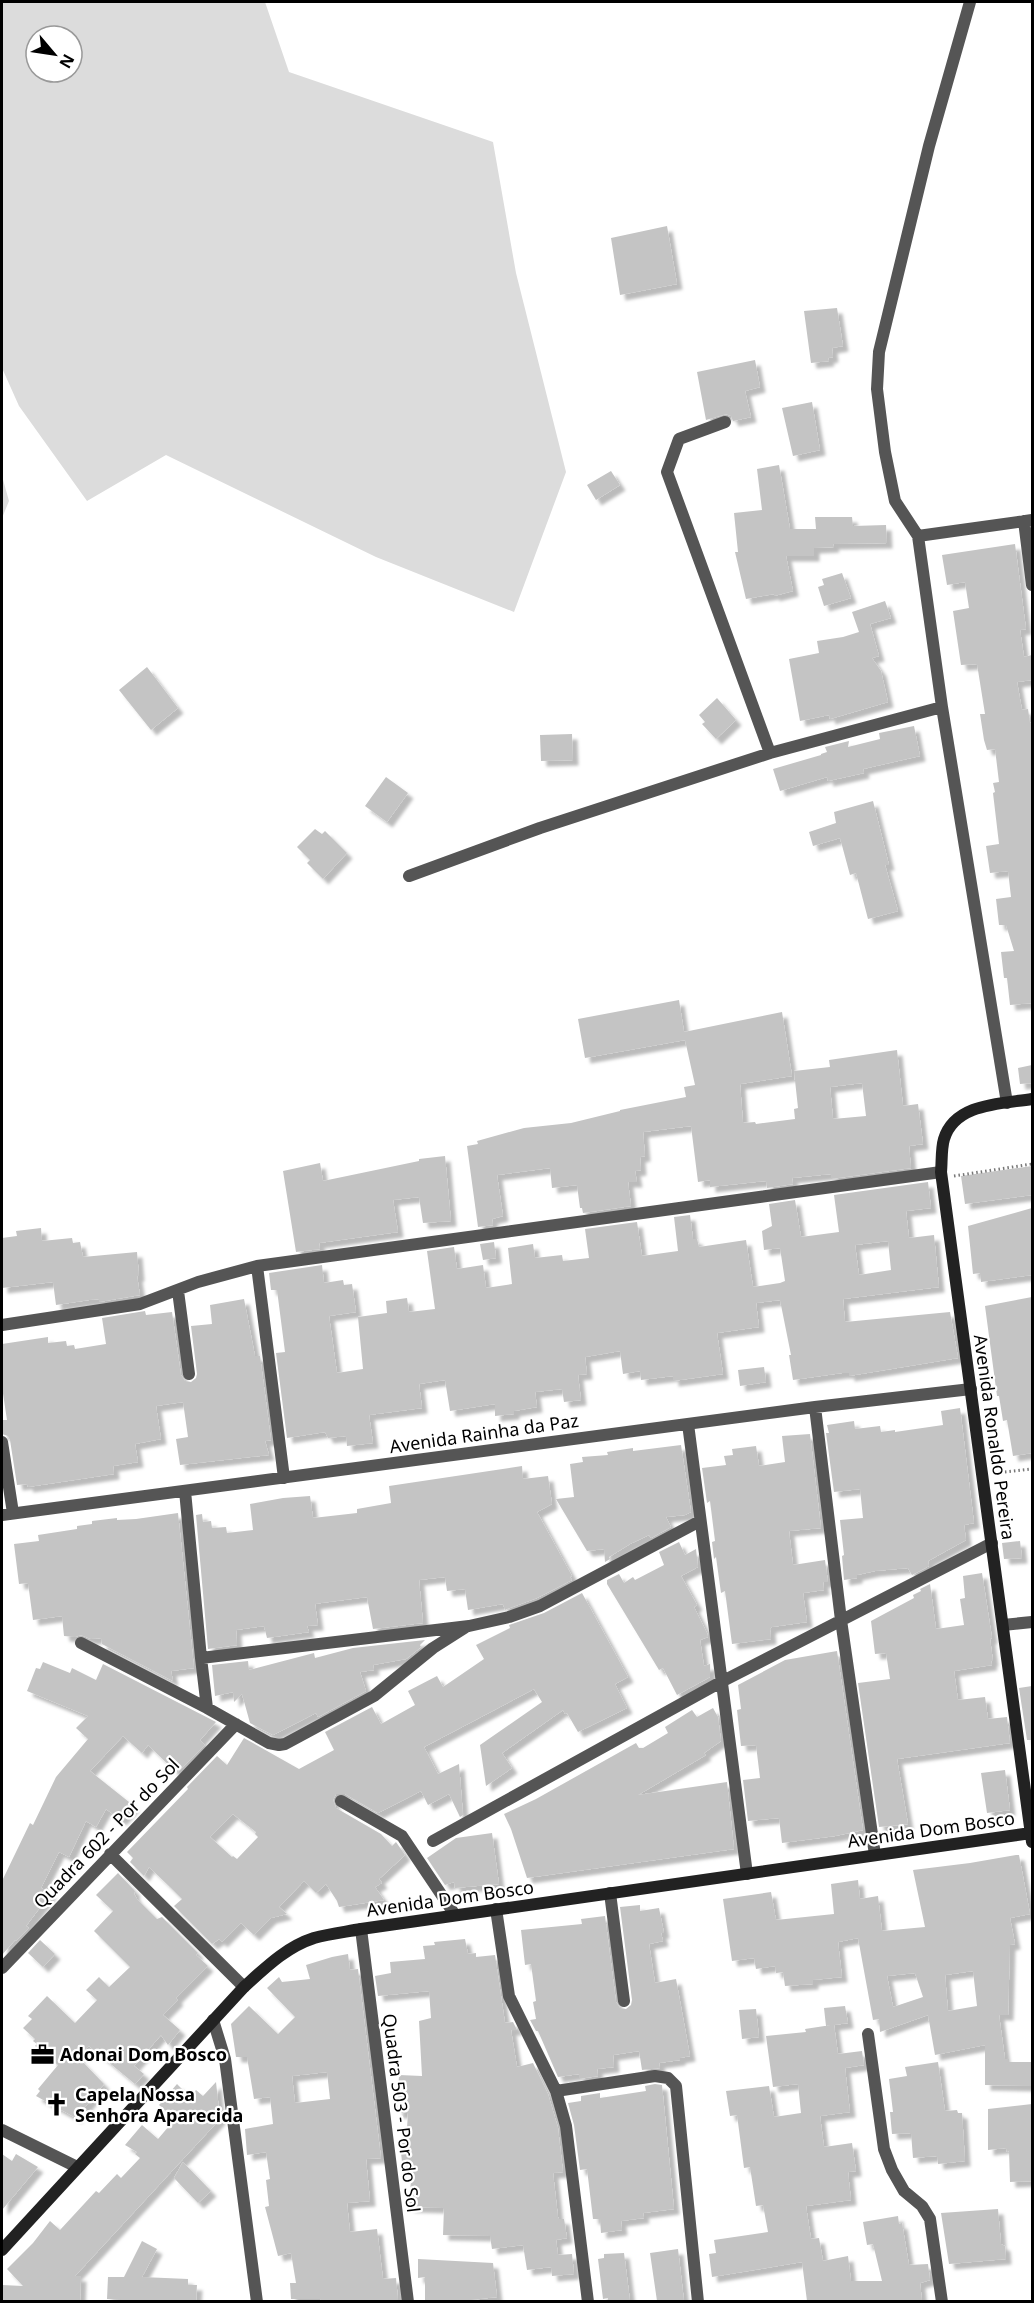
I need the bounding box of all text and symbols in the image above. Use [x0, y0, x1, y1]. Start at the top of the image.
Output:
north arrow [24, 24, 84, 84]
text: N [54, 50, 80, 72]
street label: Avenida Ronaldo Pereira [969, 1333, 1021, 1541]
street label: Avenida Rainha da Paz [388, 1408, 580, 1458]
street label: Quadra 602 - Por do Sol [28, 1753, 184, 1913]
street label: Avenida Dom Bosco [846, 1805, 1016, 1853]
street label: Avenida Dom Bosco [365, 1874, 535, 1922]
street label: Quadra 503 - Por do Sol [378, 2012, 426, 2214]
office icon: Adonai Dom Bosco [29, 2041, 55, 2067]
place label: Adonai Dom Bosco [60, 2042, 227, 2066]
place label: Capela Nossa Senhora Aparecida [75, 2082, 243, 2127]
church icon: Capela Nossa Senhora Aparecida [44, 2091, 70, 2117]

